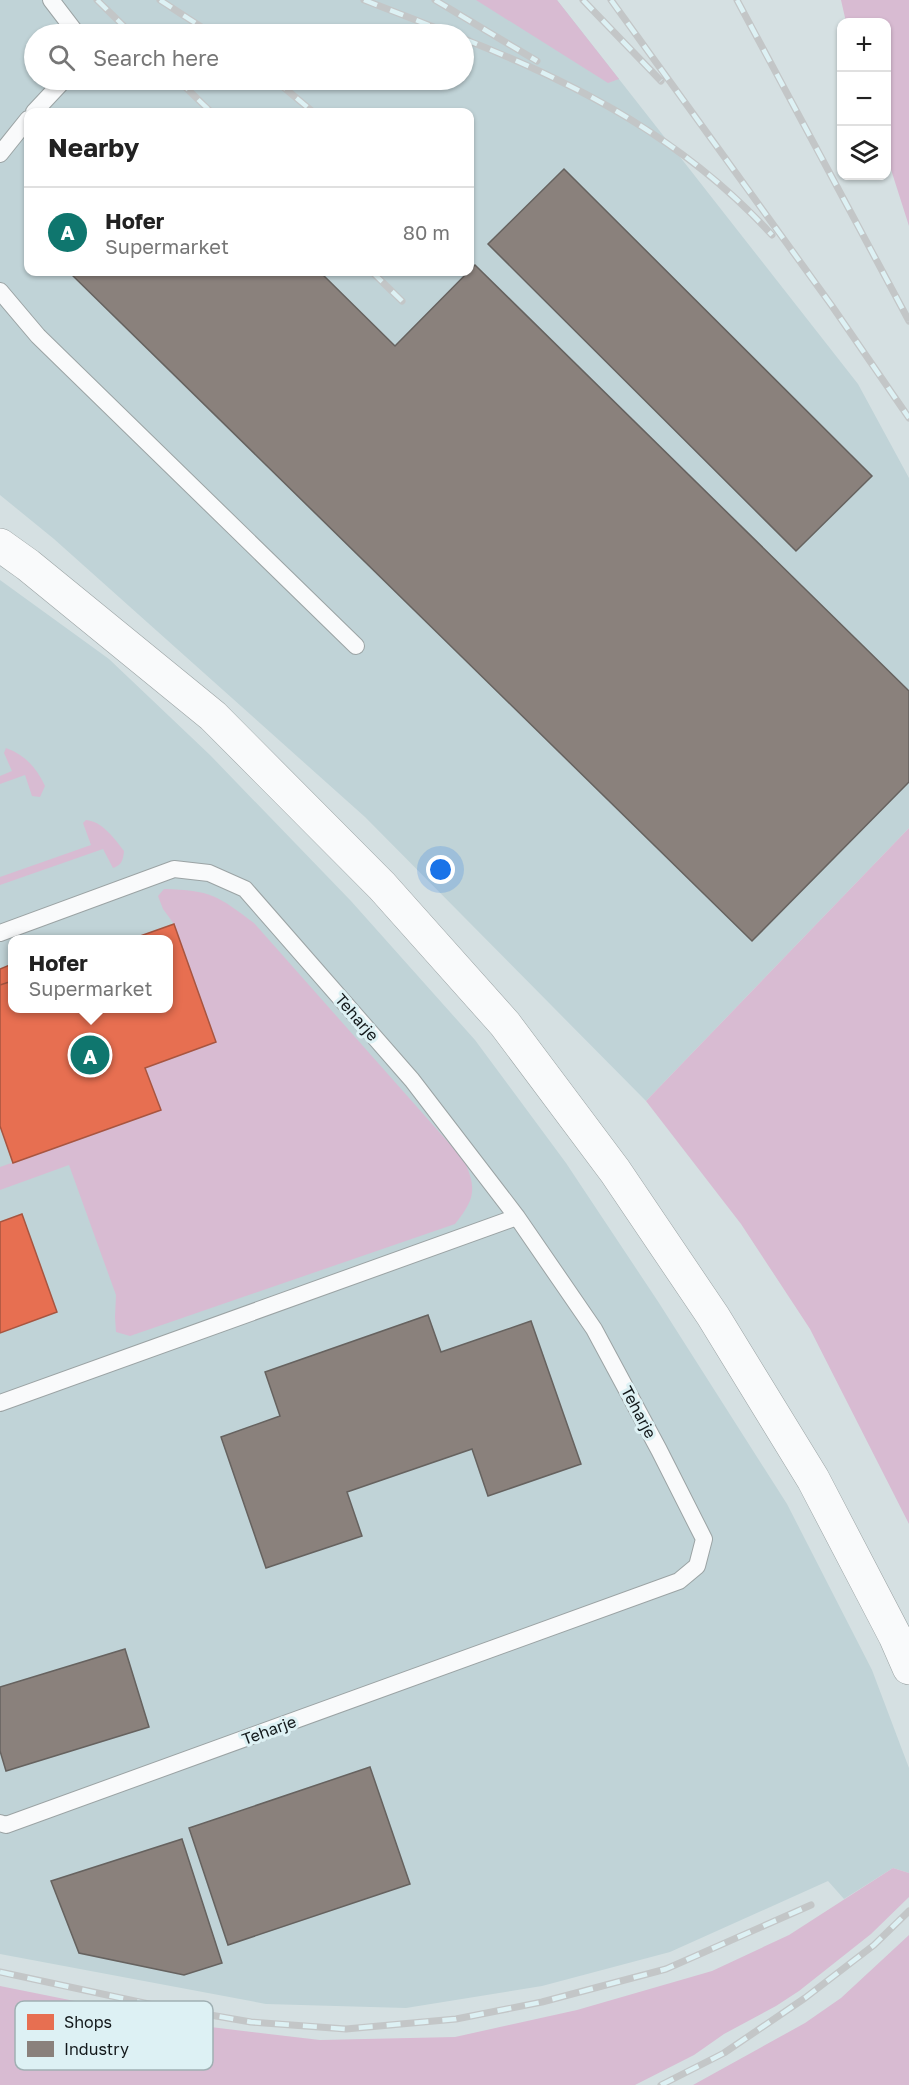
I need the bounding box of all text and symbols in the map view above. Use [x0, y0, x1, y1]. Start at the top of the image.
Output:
map controls [837, 18, 891, 180]
button: + [837, 18, 891, 72]
search box [24, 24, 474, 90]
icon: search [45, 41, 78, 74]
text: Search here [93, 44, 219, 71]
button: − [837, 72, 891, 126]
button: layers [837, 126, 891, 180]
text: Nearby [48, 132, 139, 163]
text: Hofer [105, 207, 164, 234]
text: A [60, 220, 75, 244]
text: 80 m [403, 220, 450, 244]
text: Supermarket [105, 234, 229, 258]
your location [426, 855, 455, 884]
popup [8, 935, 173, 1013]
text: Hofer [29, 949, 88, 976]
text: Supermarket [29, 976, 152, 1000]
street label: Teharje [331, 989, 383, 1045]
pin: A [70, 1032, 110, 1078]
street label: Teharje [617, 1382, 661, 1442]
street label: Teharje [239, 1711, 299, 1749]
legend [15, 2001, 213, 2070]
text: Shops [64, 2012, 112, 2032]
text: Industry [64, 2039, 129, 2059]

